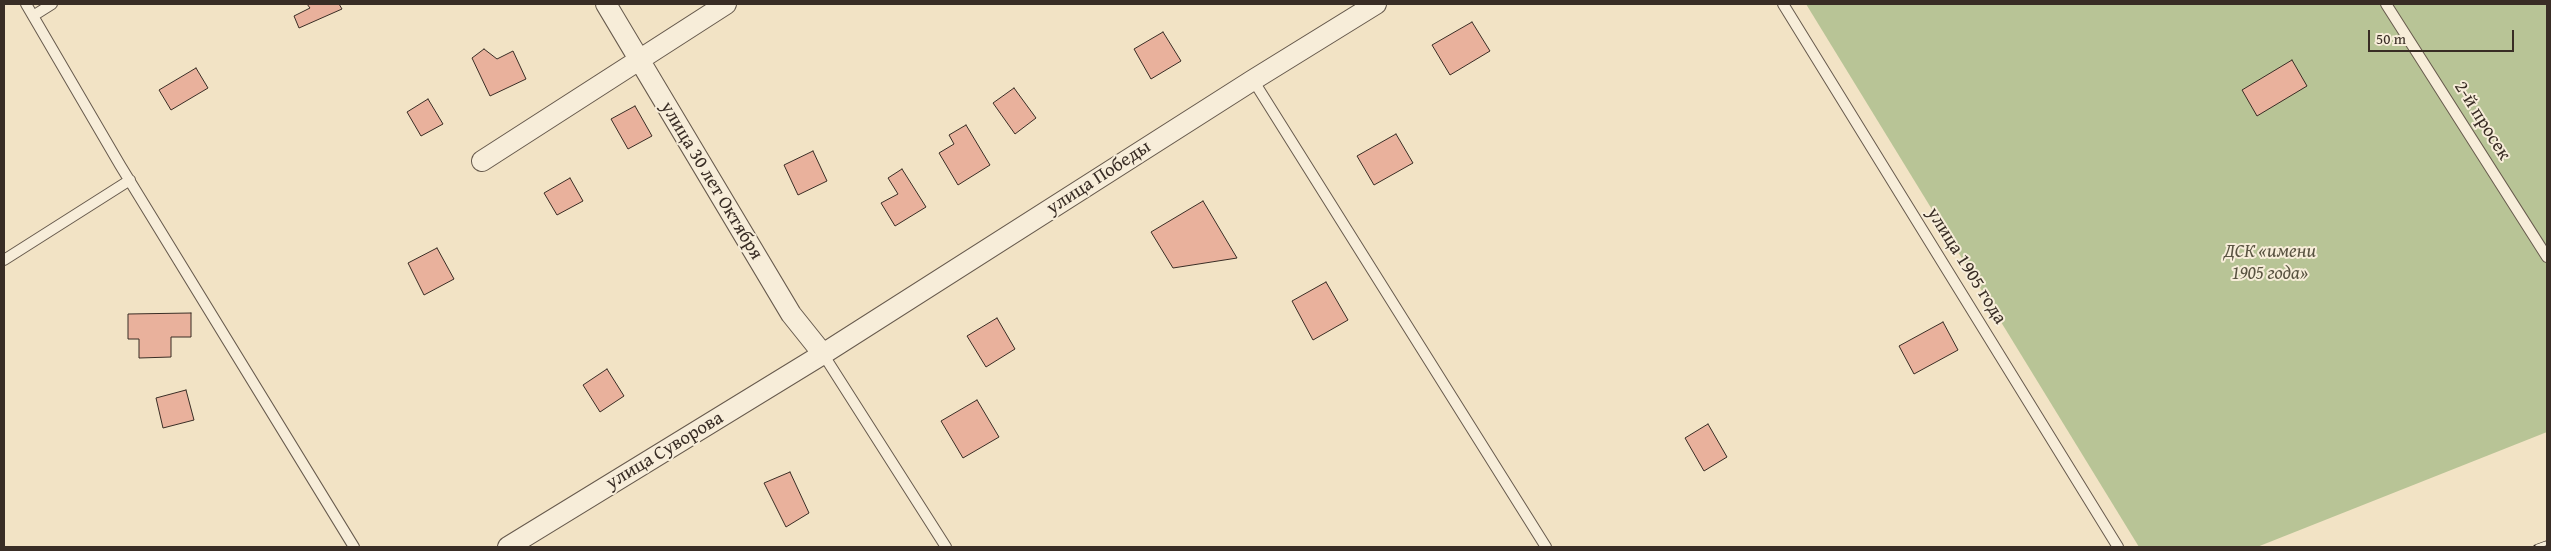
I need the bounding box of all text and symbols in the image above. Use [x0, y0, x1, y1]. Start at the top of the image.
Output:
scale bar [2371, 20, 2517, 52]
text: 50 m [2376, 28, 2406, 49]
street label: 2-й просек [2449, 77, 2515, 165]
street label: улица 30 лет Октября [655, 98, 767, 264]
street label: улица Победы [1043, 136, 1155, 220]
street label: улица 1905 года [1921, 203, 2011, 329]
park label: ДСК «имени 1905 года» [2224, 241, 2316, 285]
street label: улица Суворова [602, 407, 728, 495]

